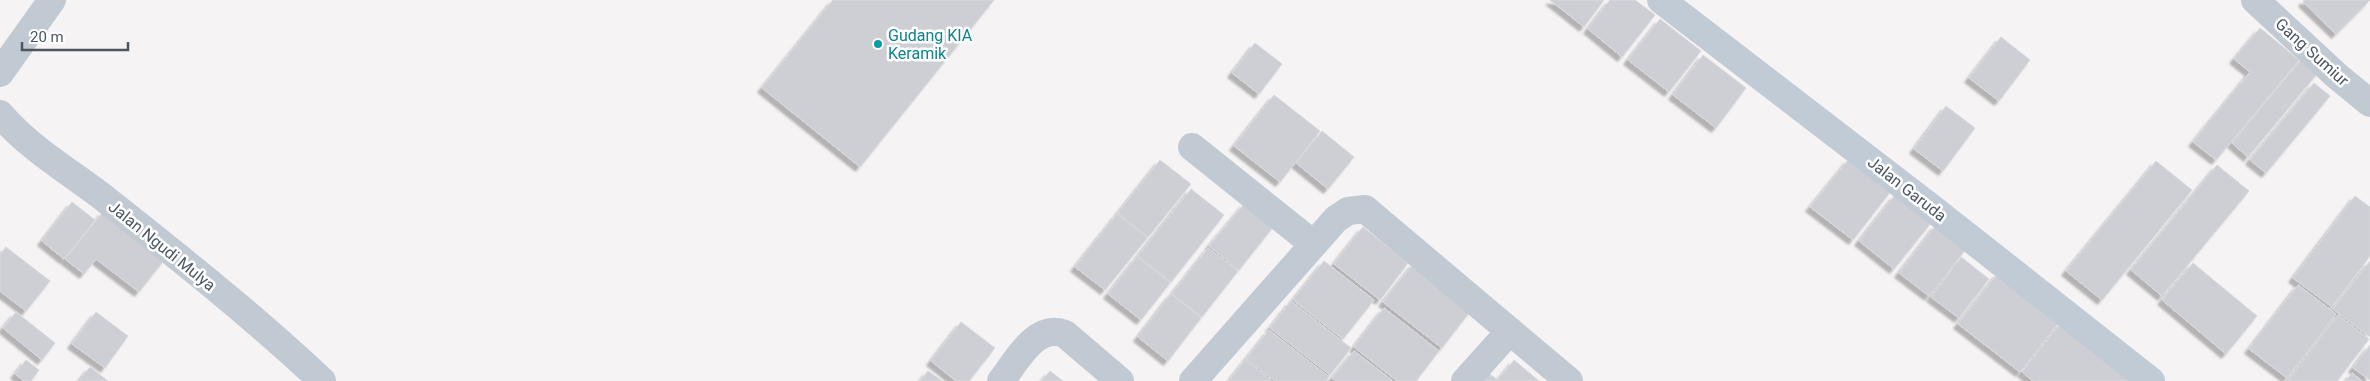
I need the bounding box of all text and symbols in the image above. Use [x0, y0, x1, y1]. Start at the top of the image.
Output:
street label: Gang Sumiur [2272, 14, 2353, 90]
scale bar [22, 20, 129, 52]
place label: Gudang KIA Keramik [888, 26, 973, 63]
text: 20 m [30, 28, 64, 46]
marker: Gudang KIA Keramik [872, 38, 884, 50]
street label: Jalan Garuda [1864, 152, 1950, 226]
street label: Jalan Ngudi Mulya [105, 197, 219, 295]

